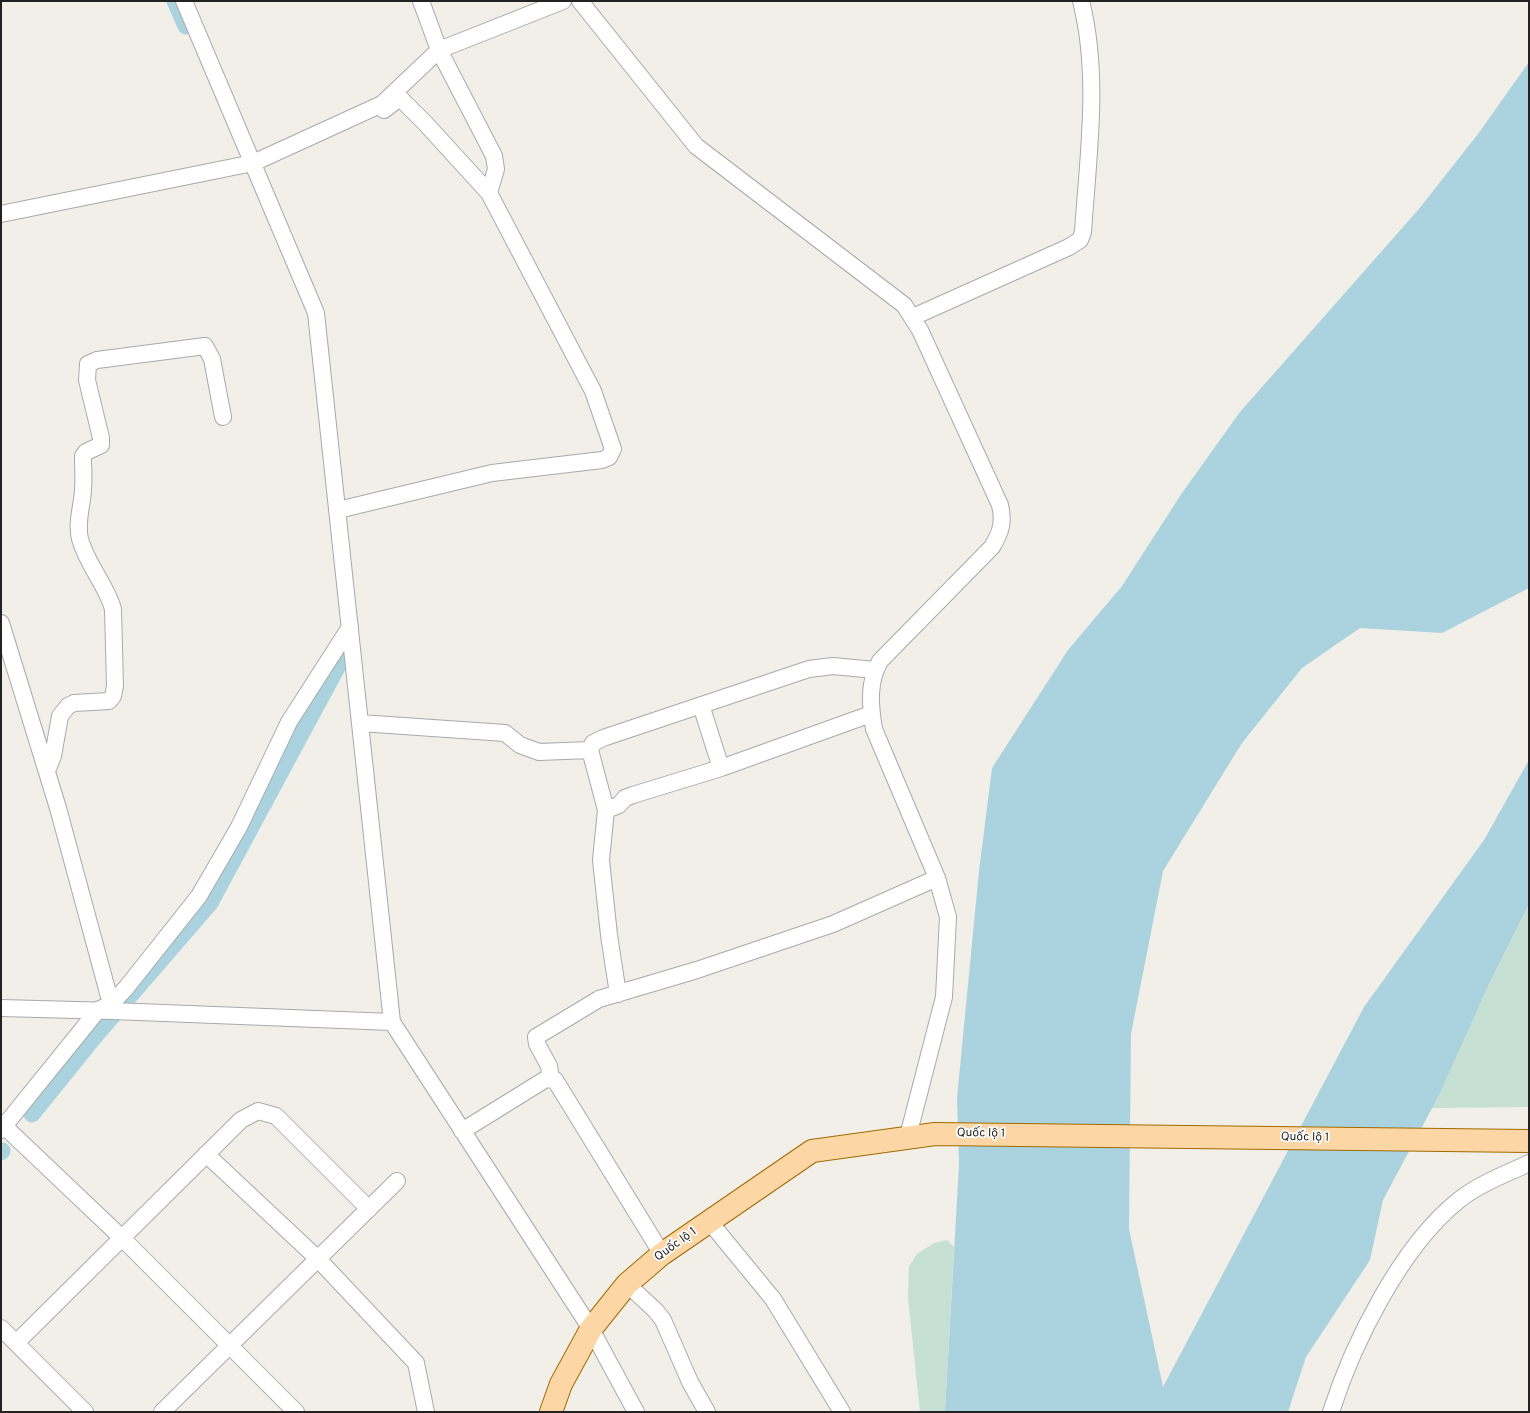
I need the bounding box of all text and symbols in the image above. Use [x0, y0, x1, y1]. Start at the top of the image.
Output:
street label: Quốc lộ 1 [957, 1126, 1005, 1142]
street label: Quốc lộ 1 [1281, 1130, 1329, 1146]
street label: Quốc lộ 1 [652, 1225, 700, 1265]

